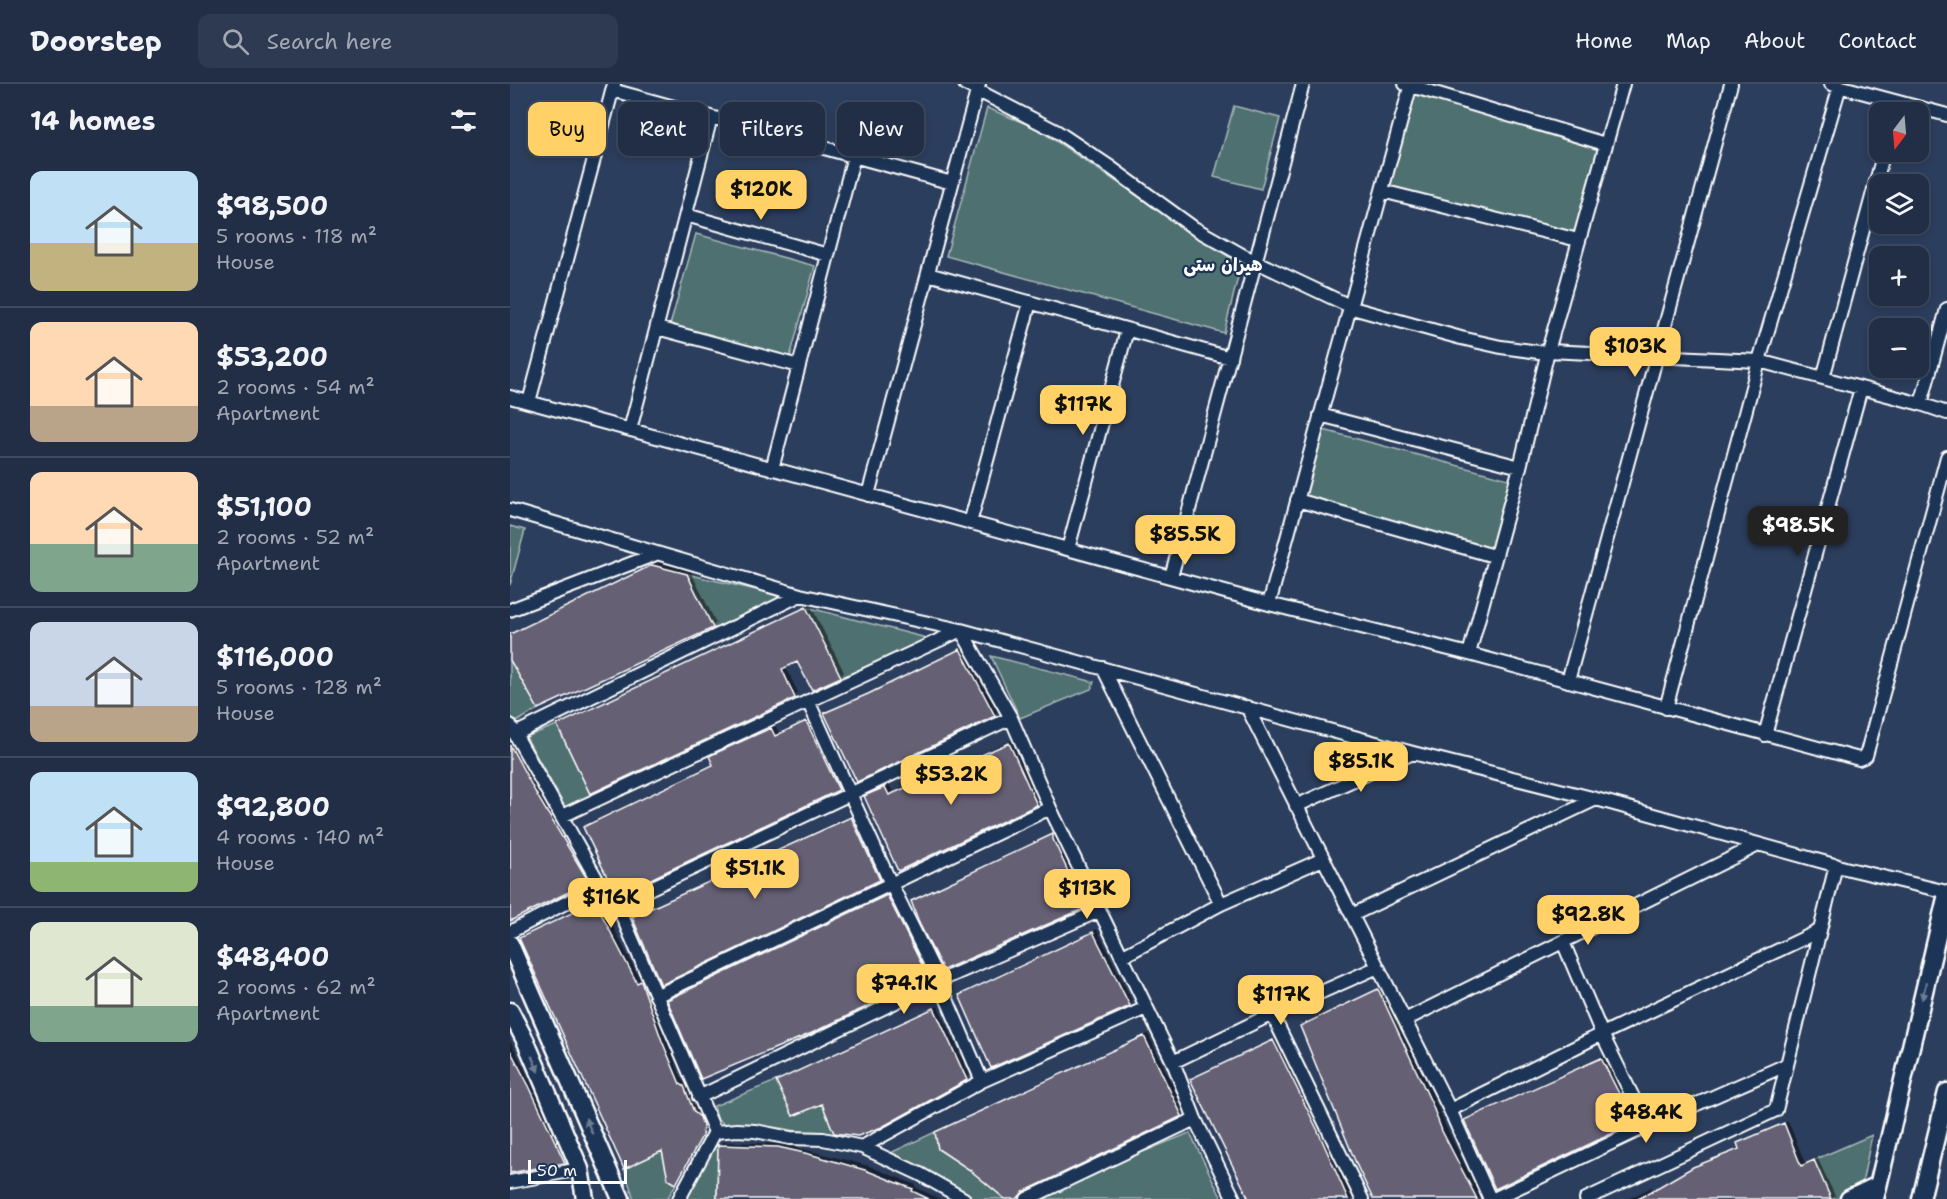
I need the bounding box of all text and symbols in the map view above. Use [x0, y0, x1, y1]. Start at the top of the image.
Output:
search box [198, 14, 618, 68]
text: Doorstep [30, 22, 162, 60]
icon: search [219, 25, 252, 58]
text: Search here [267, 27, 393, 56]
text: Home [1575, 27, 1633, 55]
text: Map [1666, 27, 1711, 55]
text: About [1744, 27, 1805, 55]
text: Contact [1838, 27, 1917, 55]
chip: Buy [528, 102, 606, 156]
chip: Rent [618, 102, 708, 156]
chip: Filters [720, 102, 825, 156]
chip: New [837, 102, 924, 156]
north arrow [1869, 102, 1929, 162]
map controls [1869, 102, 1929, 378]
text: 14 homes [30, 103, 156, 138]
icon: filters [447, 104, 480, 137]
pin: $120K [719, 170, 803, 221]
button: layers [1869, 174, 1929, 234]
text: $120K [730, 176, 792, 202]
text: $98,500 [216, 188, 328, 223]
icon: home [78, 195, 150, 267]
text: 5 rooms · 118 m² [216, 223, 377, 249]
button: + [1869, 246, 1929, 306]
text: House [216, 249, 275, 275]
district label: هیران ستی [1184, 253, 1263, 277]
button: − [1869, 318, 1929, 378]
pin: $103K [1593, 327, 1677, 378]
text: $103K [1604, 333, 1666, 359]
text: $53,200 [216, 339, 328, 374]
icon: home [78, 346, 150, 418]
text: 2 rooms · 54 m² [216, 374, 375, 400]
pin: $117K [1041, 385, 1125, 436]
text: $117K [1054, 391, 1112, 417]
text: Apartment [216, 400, 320, 426]
text: $51,100 [216, 489, 312, 524]
icon: home [78, 496, 150, 568]
pin: $98.5K [1749, 506, 1847, 557]
text: $98.5K [1762, 512, 1834, 538]
pin: $85.5K [1136, 515, 1234, 566]
text: $85.5K [1149, 521, 1221, 547]
text: 2 rooms · 52 m² [216, 524, 374, 550]
text: Apartment [216, 550, 320, 576]
text: $116,000 [216, 639, 334, 674]
icon: home [78, 646, 150, 718]
text: 5 rooms · 128 m² [216, 674, 382, 700]
text: House [216, 700, 275, 726]
pin: $85.1K [1312, 742, 1410, 793]
text: $85.1K [1328, 748, 1394, 774]
pin: $53.2K [902, 755, 1000, 806]
text: $53.2K [915, 761, 987, 787]
text: $92,800 [216, 789, 330, 824]
icon: home [78, 796, 150, 868]
text: 4 rooms · 140 m² [216, 824, 384, 850]
pin: $51.1K [706, 849, 804, 900]
text: House [216, 850, 275, 876]
text: $51.1K [725, 855, 785, 881]
pin: $113K [1045, 869, 1129, 920]
text: $113K [1058, 875, 1116, 901]
pin: $116K [569, 878, 653, 929]
text: $116K [582, 884, 640, 910]
pin: $92.8K [1539, 895, 1637, 946]
text: $92.8K [1551, 901, 1625, 927]
text: $48,400 [216, 939, 329, 974]
icon: home [78, 946, 150, 1018]
pin: $74.1K [855, 964, 953, 1015]
text: $74.1K [871, 970, 937, 996]
text: 2 rooms · 62 m² [216, 974, 376, 1000]
pin: $117K [1239, 975, 1323, 1026]
text: $117K [1252, 981, 1310, 1007]
one-way arrow [1919, 982, 1928, 1001]
text: Apartment [216, 1000, 320, 1026]
one-way arrow [530, 1055, 540, 1073]
pin: $48.4K [1597, 1093, 1695, 1144]
text: $48.4K [1609, 1099, 1683, 1125]
one-way arrow [584, 1117, 593, 1135]
scale bar [528, 1157, 627, 1184]
text: 50 m [537, 1160, 577, 1181]

